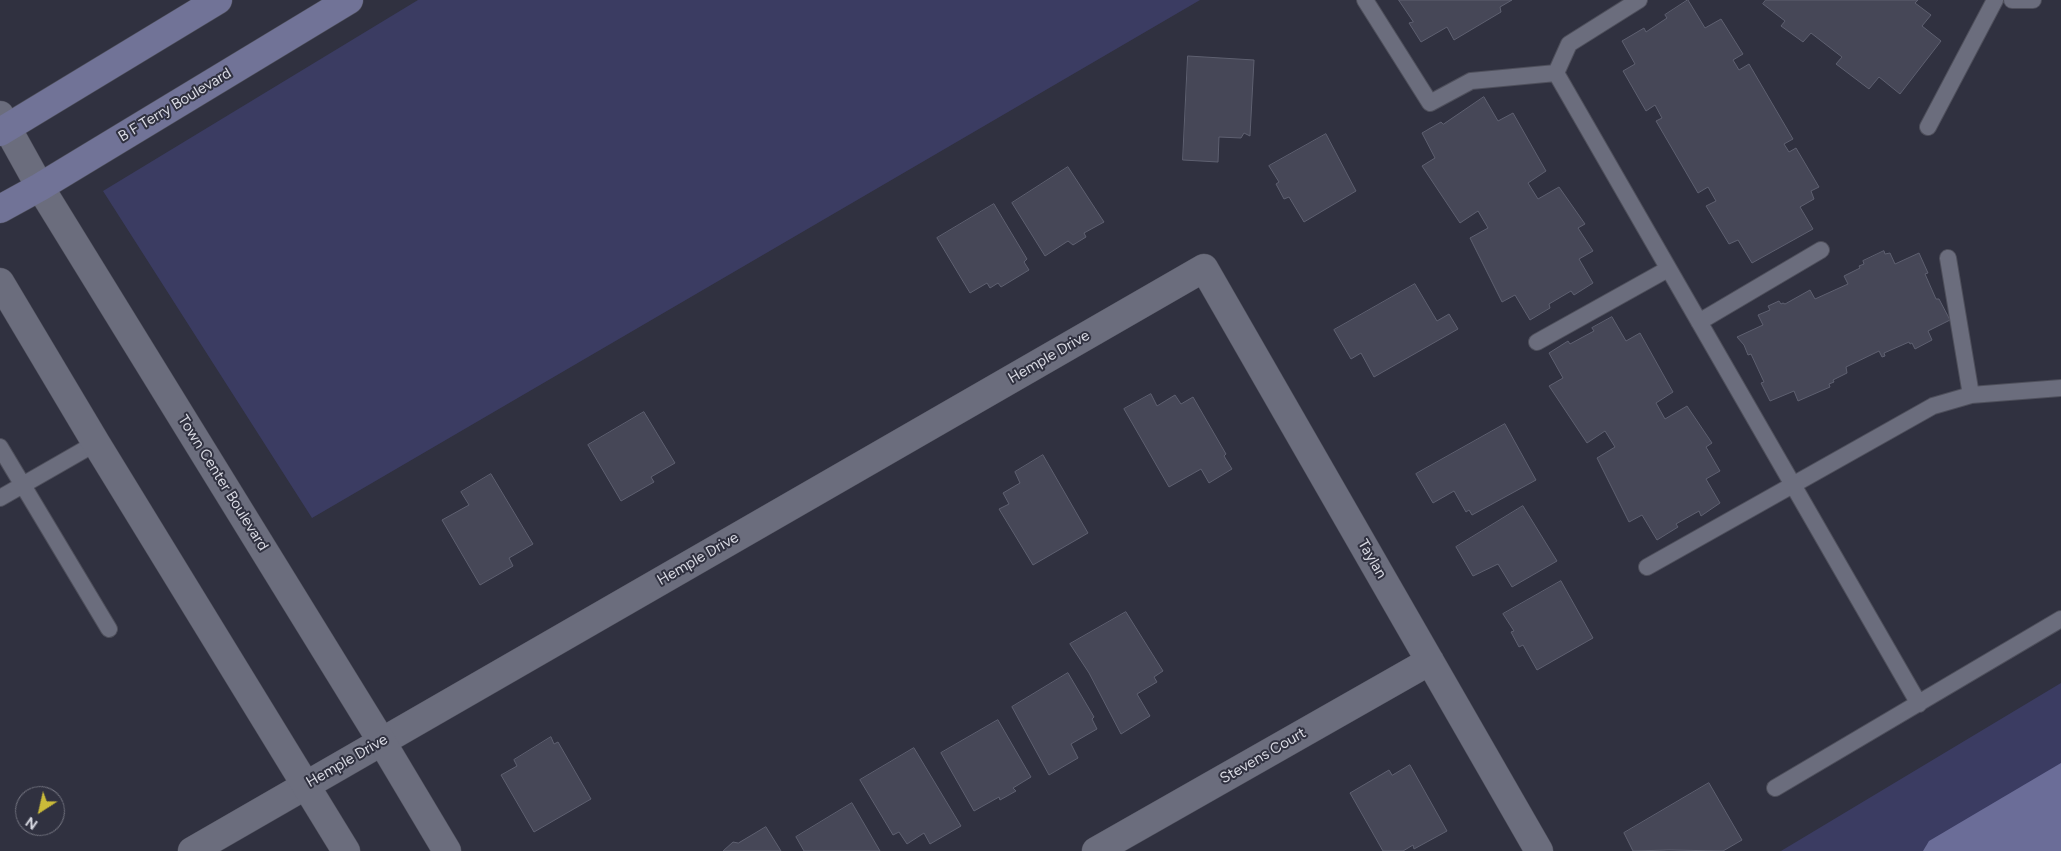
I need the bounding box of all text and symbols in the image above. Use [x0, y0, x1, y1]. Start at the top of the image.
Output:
street label: B F Terry Boulevard [115, 64, 235, 146]
street label: Hemple Drive [1005, 326, 1093, 388]
street label: Town Center Boulevard [174, 412, 272, 554]
street label: Hemple Drive [654, 528, 742, 590]
street label: Taylan [1354, 536, 1390, 582]
street label: Stevens Court [1217, 724, 1309, 788]
street label: Hemple Drive [303, 730, 391, 792]
north arrow [15, 786, 65, 836]
text: N [22, 813, 41, 833]

